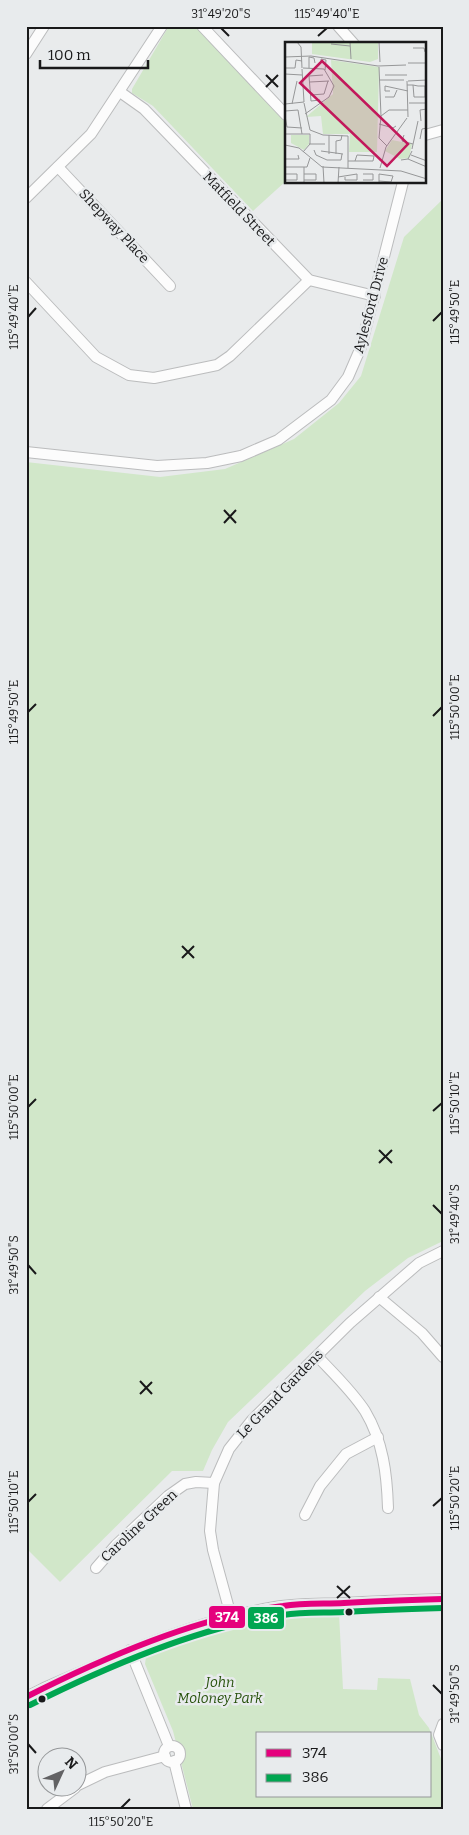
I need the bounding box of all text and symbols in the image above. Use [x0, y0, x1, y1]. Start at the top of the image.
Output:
text: 31°49'20"S [191, 7, 251, 21]
text: 115°49'40"E [295, 7, 359, 21]
scale bar [40, 38, 148, 70]
inset map [285, 42, 426, 184]
text: 100 m [48, 46, 91, 64]
street label: Matfield Street [199, 168, 279, 250]
street label: Shepway Place [75, 185, 153, 267]
street label: Aylesford Drive [350, 255, 392, 355]
text: 115°49'50"E [448, 280, 462, 344]
text: 115°49'40"E [7, 285, 21, 349]
text: 115°50'00"E [448, 674, 462, 740]
text: 115°49'50"E [7, 680, 21, 744]
text: 115°50'10"E [448, 1072, 462, 1134]
text: 115°50'00"E [7, 1074, 21, 1140]
text: 31°49'40"S [448, 1184, 462, 1244]
text: 31°49'50"S [7, 1235, 21, 1295]
street label: Le Grand Gardens [233, 1346, 327, 1442]
text: 115°50'20"E [448, 1466, 462, 1530]
text: 115°50'10"E [7, 1471, 21, 1533]
street label: Caroline Green [97, 1486, 181, 1566]
line badge: 374 [208, 1605, 246, 1629]
line badge: 386 [247, 1606, 285, 1630]
unlabelled marker [344, 1607, 354, 1617]
text: 374 [215, 1609, 239, 1626]
text: 386 [254, 1610, 278, 1627]
text: 31°49'50"S [448, 1664, 462, 1724]
park label: John Moloney Park [177, 1674, 263, 1707]
unlabelled marker [37, 1694, 47, 1704]
text: 31°50'00"S [7, 1714, 21, 1774]
legend [256, 1732, 432, 1798]
text: 374 [302, 1744, 327, 1762]
north arrow [38, 1748, 88, 1798]
text: N [61, 1754, 81, 1773]
text: 386 [302, 1768, 329, 1786]
text: 115°50'20"E [89, 1815, 153, 1829]

